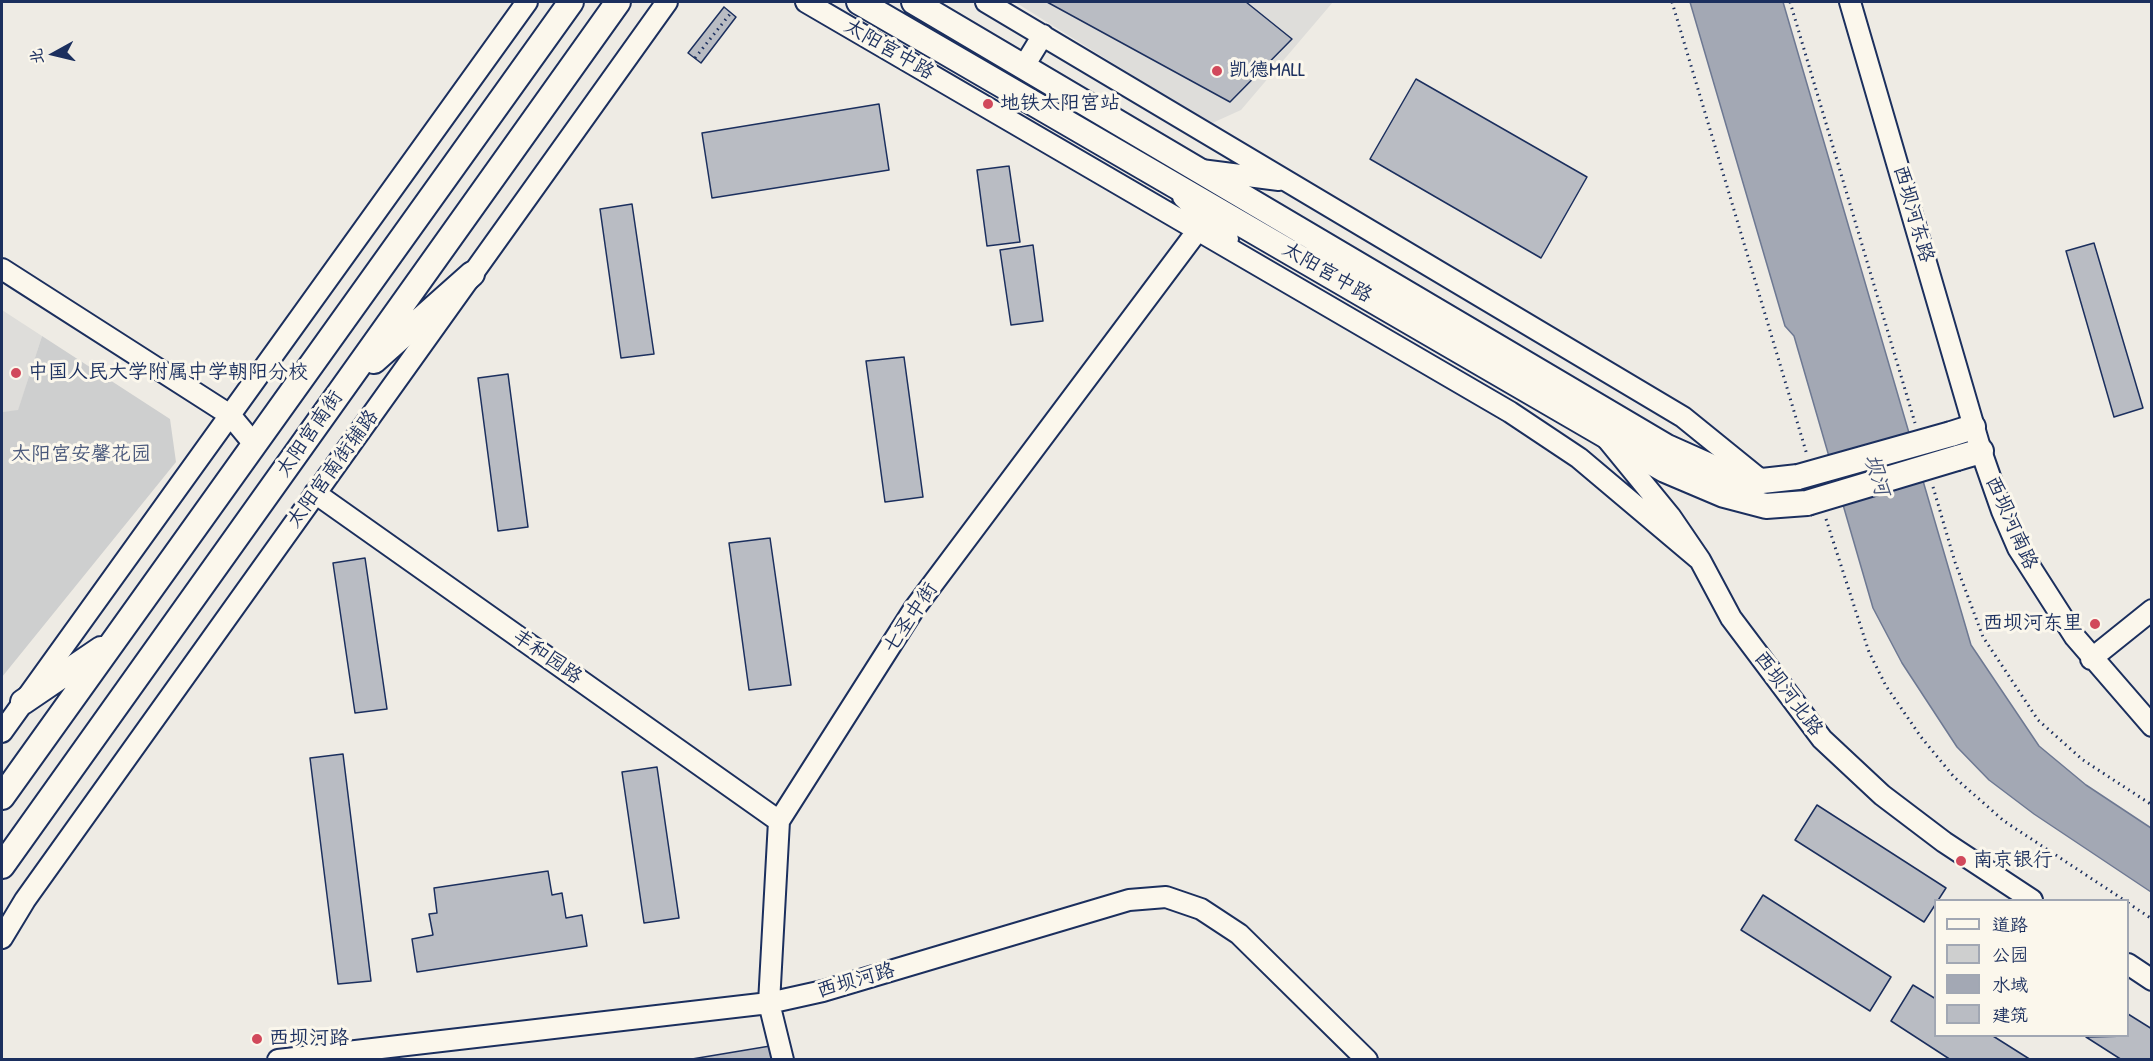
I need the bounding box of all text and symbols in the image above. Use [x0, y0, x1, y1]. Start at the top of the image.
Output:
street label: 太阳宫中路 [840, 15, 938, 85]
north arrow [24, 24, 84, 84]
text: 北 [24, 47, 48, 66]
place label: 凯德MALL [1229, 59, 1306, 83]
marker: 凯德MALL [1210, 64, 1224, 78]
place label: 地铁太阳宫站 [1000, 92, 1120, 116]
marker: 地铁太阳宫站 [981, 97, 995, 111]
street label: 西坝河东路 [1888, 163, 1938, 265]
street label: 太阳宫中路 [1278, 238, 1376, 308]
place label: 中国人民大学附属中学朝阳分校 [28, 361, 308, 385]
marker: 中国人民大学附属中学朝阳分校 [9, 366, 23, 380]
street label: 太阳宫南街 [271, 386, 349, 482]
street label: 太阳宫南街辅路 [282, 405, 384, 533]
park label: 太阳宫安馨花园 [11, 443, 151, 467]
water label: 坝河 [1858, 451, 1894, 499]
street label: 西坝河南路 [1980, 472, 2042, 574]
street label: 七圣中街 [879, 578, 943, 658]
place label: 西坝河东里 [1983, 612, 2083, 636]
marker: 西坝河东里 [2088, 617, 2102, 631]
street label: 丰和园路 [507, 624, 587, 690]
street label: 西坝河北路 [1748, 647, 1828, 741]
place label: 南京银行 [1973, 849, 2053, 873]
marker: 南京银行 [1954, 854, 1968, 868]
legend [1934, 899, 2129, 1037]
text: 道路 [1992, 912, 2028, 937]
text: 公园 [1992, 942, 2028, 967]
street label: 西坝河路 [814, 958, 898, 1004]
text: 水域 [1992, 972, 2028, 997]
text: 建筑 [1992, 1002, 2028, 1027]
place label: 西坝河路 [269, 1027, 349, 1051]
marker: 西坝河路 [250, 1032, 264, 1046]

